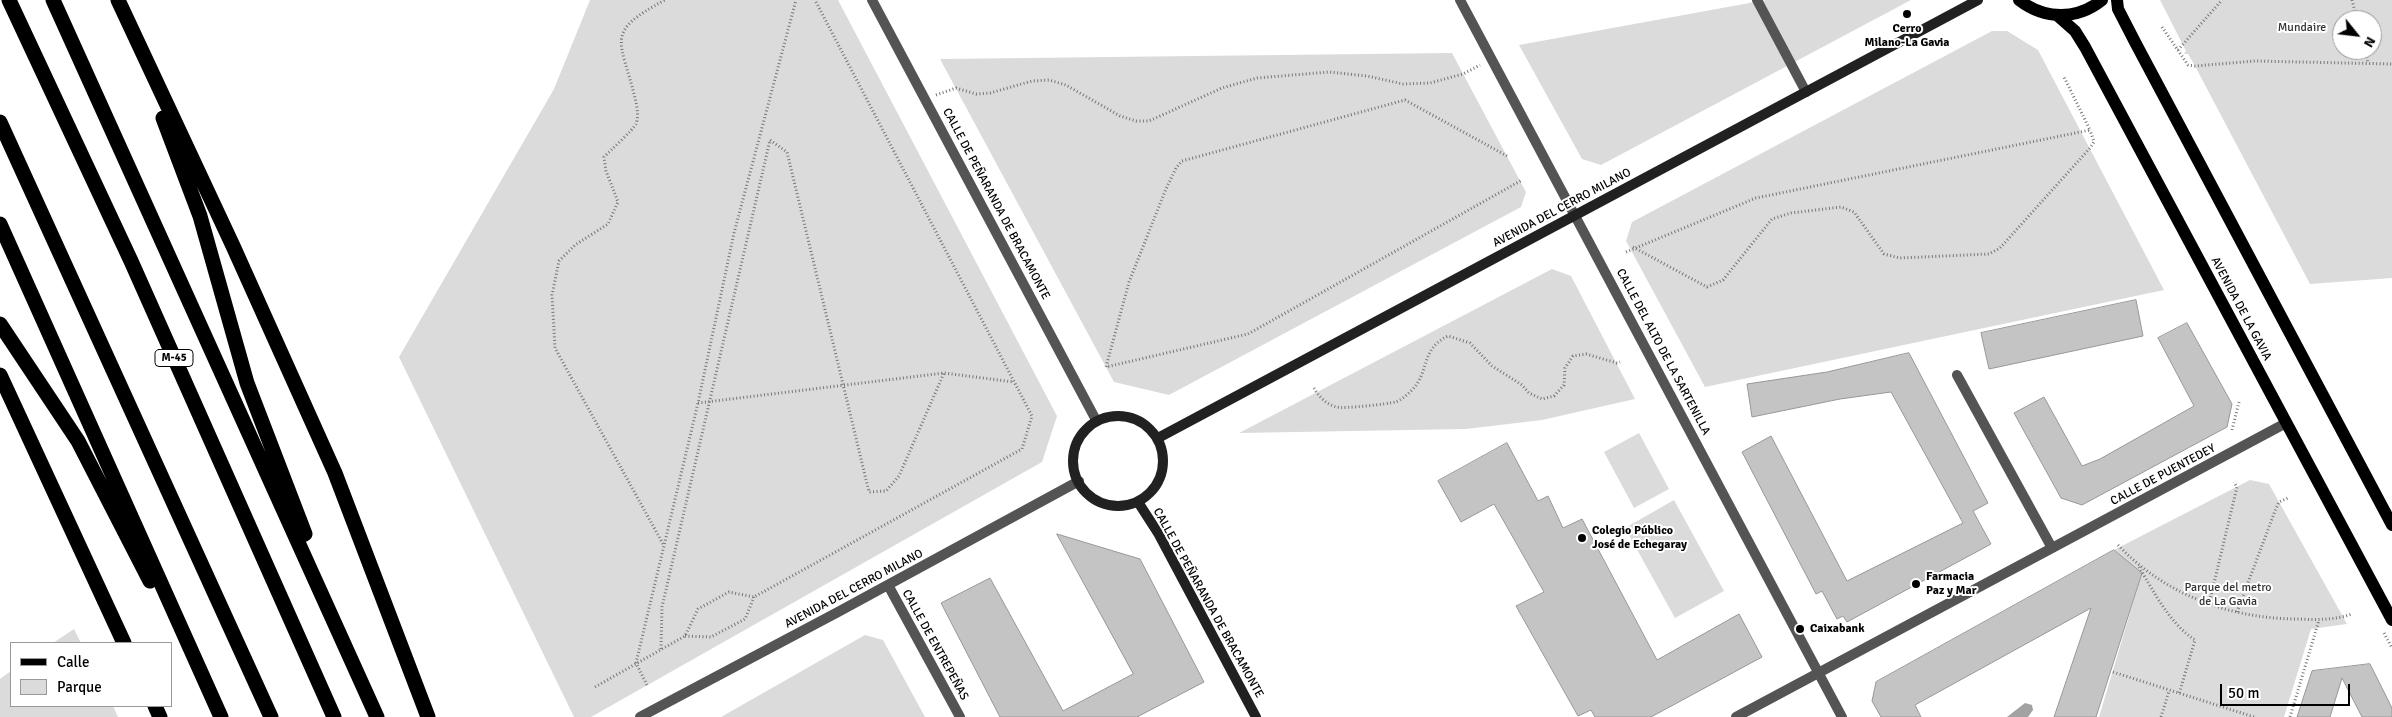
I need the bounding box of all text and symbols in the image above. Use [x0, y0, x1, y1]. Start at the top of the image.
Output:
marker: Cerro Milano-La Gavia [1901, 8, 1913, 20]
north arrow [2332, 10, 2382, 60]
park label: Mundaire [2278, 21, 2326, 35]
place label: Cerro Milano-La Gavia [1865, 22, 1949, 50]
text: N [2360, 34, 2379, 50]
street label: CALLE DE PEÑARANDA DE BRACAMONTE [939, 106, 1053, 302]
street label: AVENIDA DEL CERRO MILANO [1490, 165, 1634, 251]
street label: AVENIDA DE LA GAVIA [2208, 255, 2274, 363]
street label: CALLE DEL ALTO DE LA SARTENILLA [1613, 266, 1713, 438]
road number: M-45 [155, 349, 193, 366]
street label: CALLE DE PUENTEDEY [2108, 441, 2218, 509]
street label: CALLE DE PEÑARANDA DE BRACAMONTE [1150, 506, 1266, 700]
place label: Colegio Público José de Echegaray [1592, 524, 1687, 552]
marker: Colegio Público José de Echegaray [1576, 532, 1588, 544]
street label: AVENIDA DEL CERRO MILANO [782, 546, 926, 632]
place label: Farmacia Paz y Mar [1926, 570, 1977, 598]
marker: Farmacia Paz y Mar [1910, 578, 1922, 590]
park label: Parque del metro de La Gavia [2184, 581, 2272, 609]
street label: CALLE DE ENTREPEÑAS [899, 587, 971, 703]
place label: Caixabank [1810, 622, 1864, 636]
marker: Caixabank [1794, 623, 1806, 635]
legend [10, 642, 172, 707]
text: Calle [57, 653, 90, 671]
scale bar [2222, 674, 2352, 706]
text: Parque [57, 678, 102, 696]
text: 50 m [2228, 684, 2259, 702]

